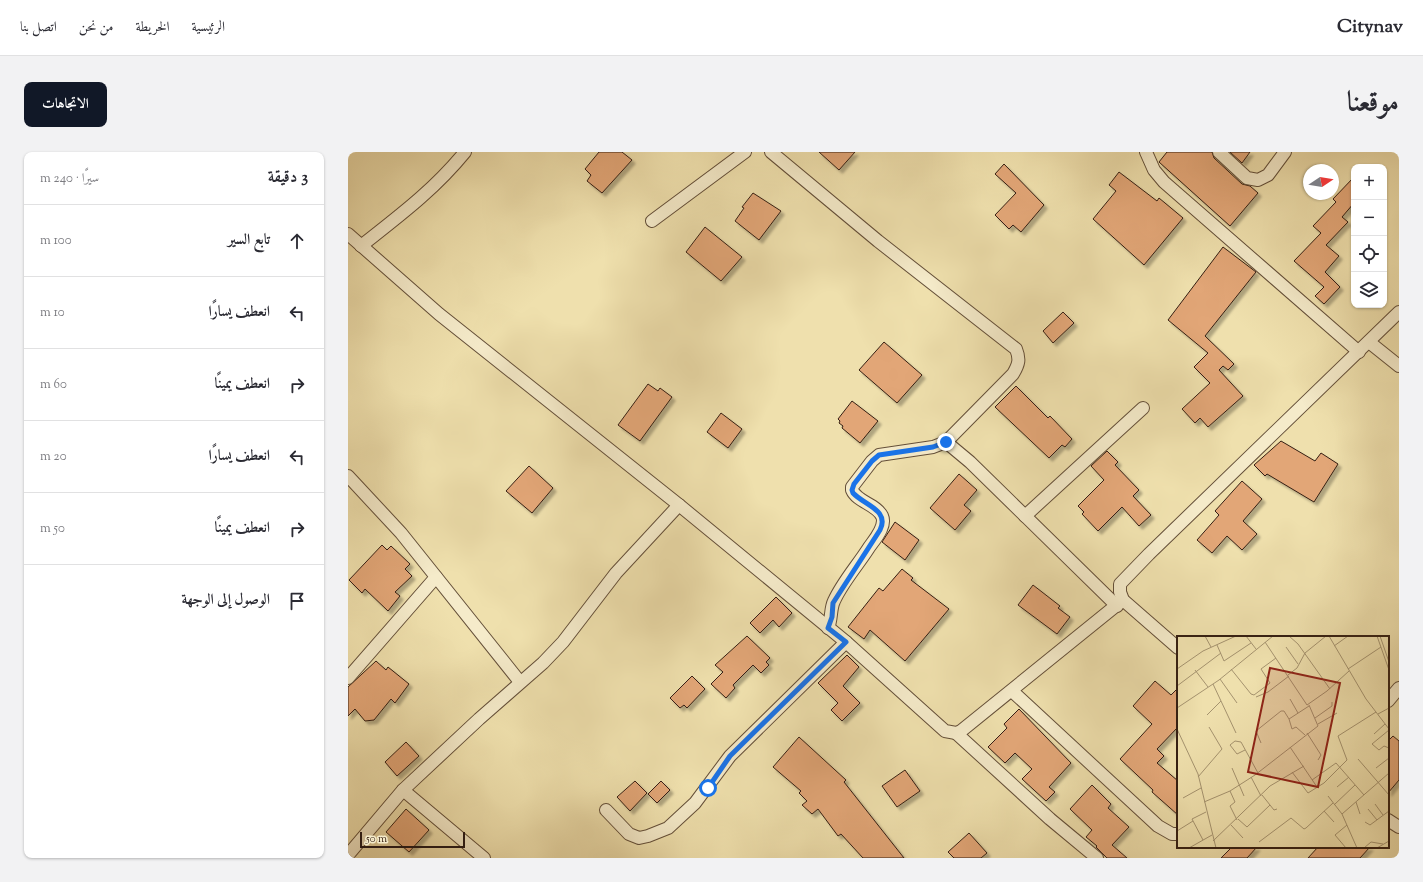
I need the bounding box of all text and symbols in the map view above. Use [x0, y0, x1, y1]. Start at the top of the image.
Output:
text: Citynav [1337, 14, 1403, 41]
text: اتصل بنا [20, 18, 57, 38]
text: من نحن [79, 18, 113, 38]
text: الخريطة [135, 18, 170, 38]
text: الرئيسية [192, 18, 225, 38]
button: الاتجاهات [24, 82, 107, 127]
text: موقعنا [1347, 84, 1399, 124]
north arrow [1303, 164, 1339, 200]
map controls [1351, 164, 1387, 308]
button: + [1351, 164, 1387, 200]
text: 3 دقيقة [268, 166, 308, 190]
text: سيرًا · 240 m [40, 170, 99, 188]
button: − [1351, 200, 1387, 236]
text: تابع السير [228, 230, 270, 251]
icon: ahead [286, 230, 308, 252]
text: 100 m [40, 232, 72, 250]
button: locate [1351, 236, 1387, 272]
button: layers [1351, 272, 1387, 308]
text: انعطف يسارًا [209, 302, 270, 323]
icon: left [286, 302, 308, 324]
text: 10 m [40, 304, 65, 322]
text: انعطف يمينًا [215, 374, 270, 395]
icon: right [286, 374, 308, 396]
text: 60 m [40, 376, 67, 394]
route end [937, 433, 955, 451]
text: انعطف يسارًا [209, 446, 270, 467]
icon: left [286, 446, 308, 468]
text: 20 m [40, 448, 67, 466]
text: انعطف يمينًا [215, 518, 270, 539]
icon: right [286, 518, 308, 540]
text: 50 m [40, 520, 65, 538]
text: الوصول إلى الوجهة [181, 590, 270, 611]
icon: arrive [286, 590, 308, 612]
inset map [1177, 636, 1389, 848]
route start [699, 779, 717, 797]
scale bar [360, 830, 465, 849]
text: 50 m [366, 831, 387, 847]

